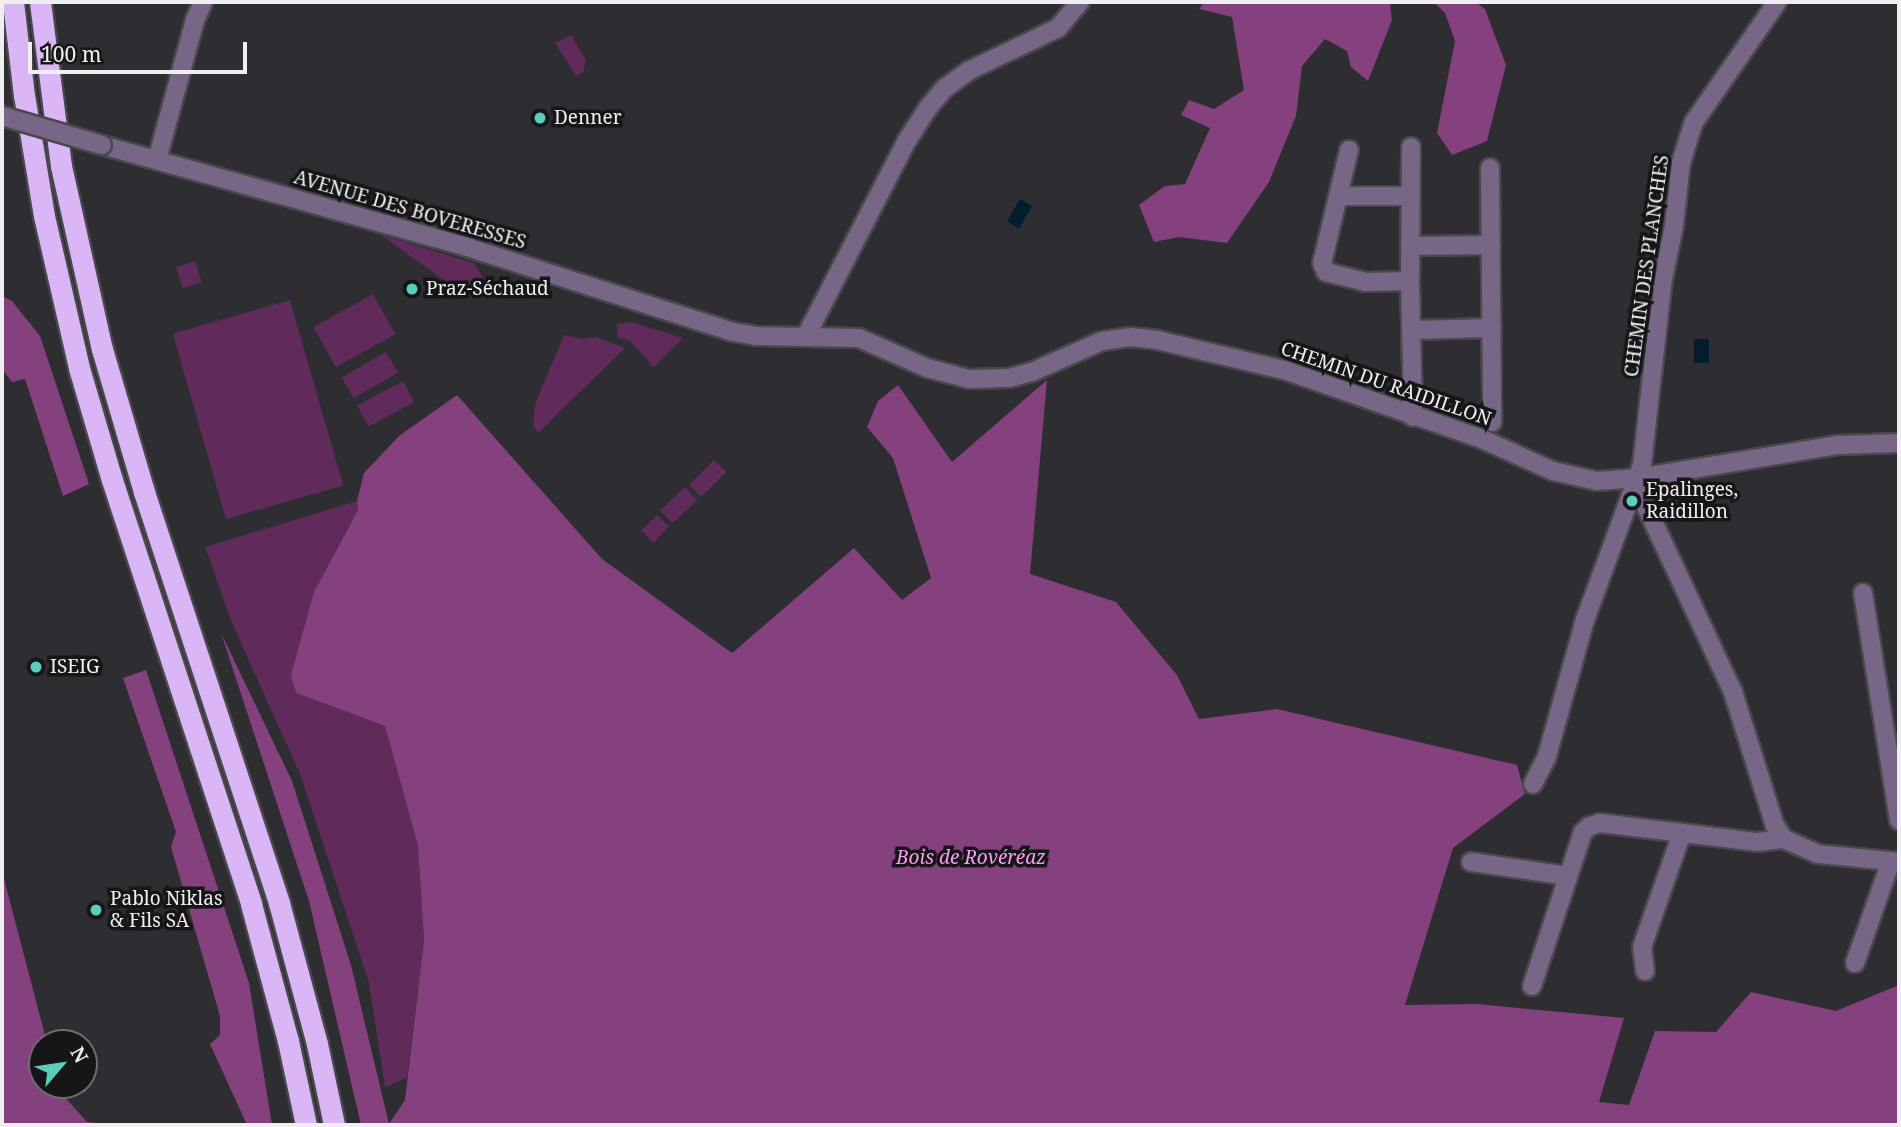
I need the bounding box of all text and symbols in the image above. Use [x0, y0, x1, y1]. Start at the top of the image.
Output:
scale bar [32, 28, 250, 72]
text: 100 m [41, 40, 102, 68]
place label: Denner [554, 107, 622, 129]
marker: Denner [532, 110, 548, 126]
street label: CHEMIN DES PLANCHES [1620, 154, 1674, 378]
street label: AVENUE DES BOVERESSES [291, 166, 529, 254]
place label: Praz-Séchaud [426, 278, 549, 300]
marker: Praz-Séchaud [404, 281, 420, 297]
street label: CHEMIN DU RAIDILLON [1278, 337, 1494, 431]
place label: Epalinges, Raidillon [1646, 479, 1738, 523]
marker: Epalinges, Raidillon [1624, 493, 1640, 509]
place label: ISEIG [50, 656, 100, 678]
marker: ISEIG [28, 659, 44, 675]
park label: Bois de Rovéréaz [896, 847, 1046, 869]
place label: Pablo Niklas & Fils SA [110, 888, 222, 932]
marker: Pablo Niklas & Fils SA [88, 902, 104, 918]
north arrow [28, 1029, 98, 1099]
text: N [65, 1042, 95, 1068]

